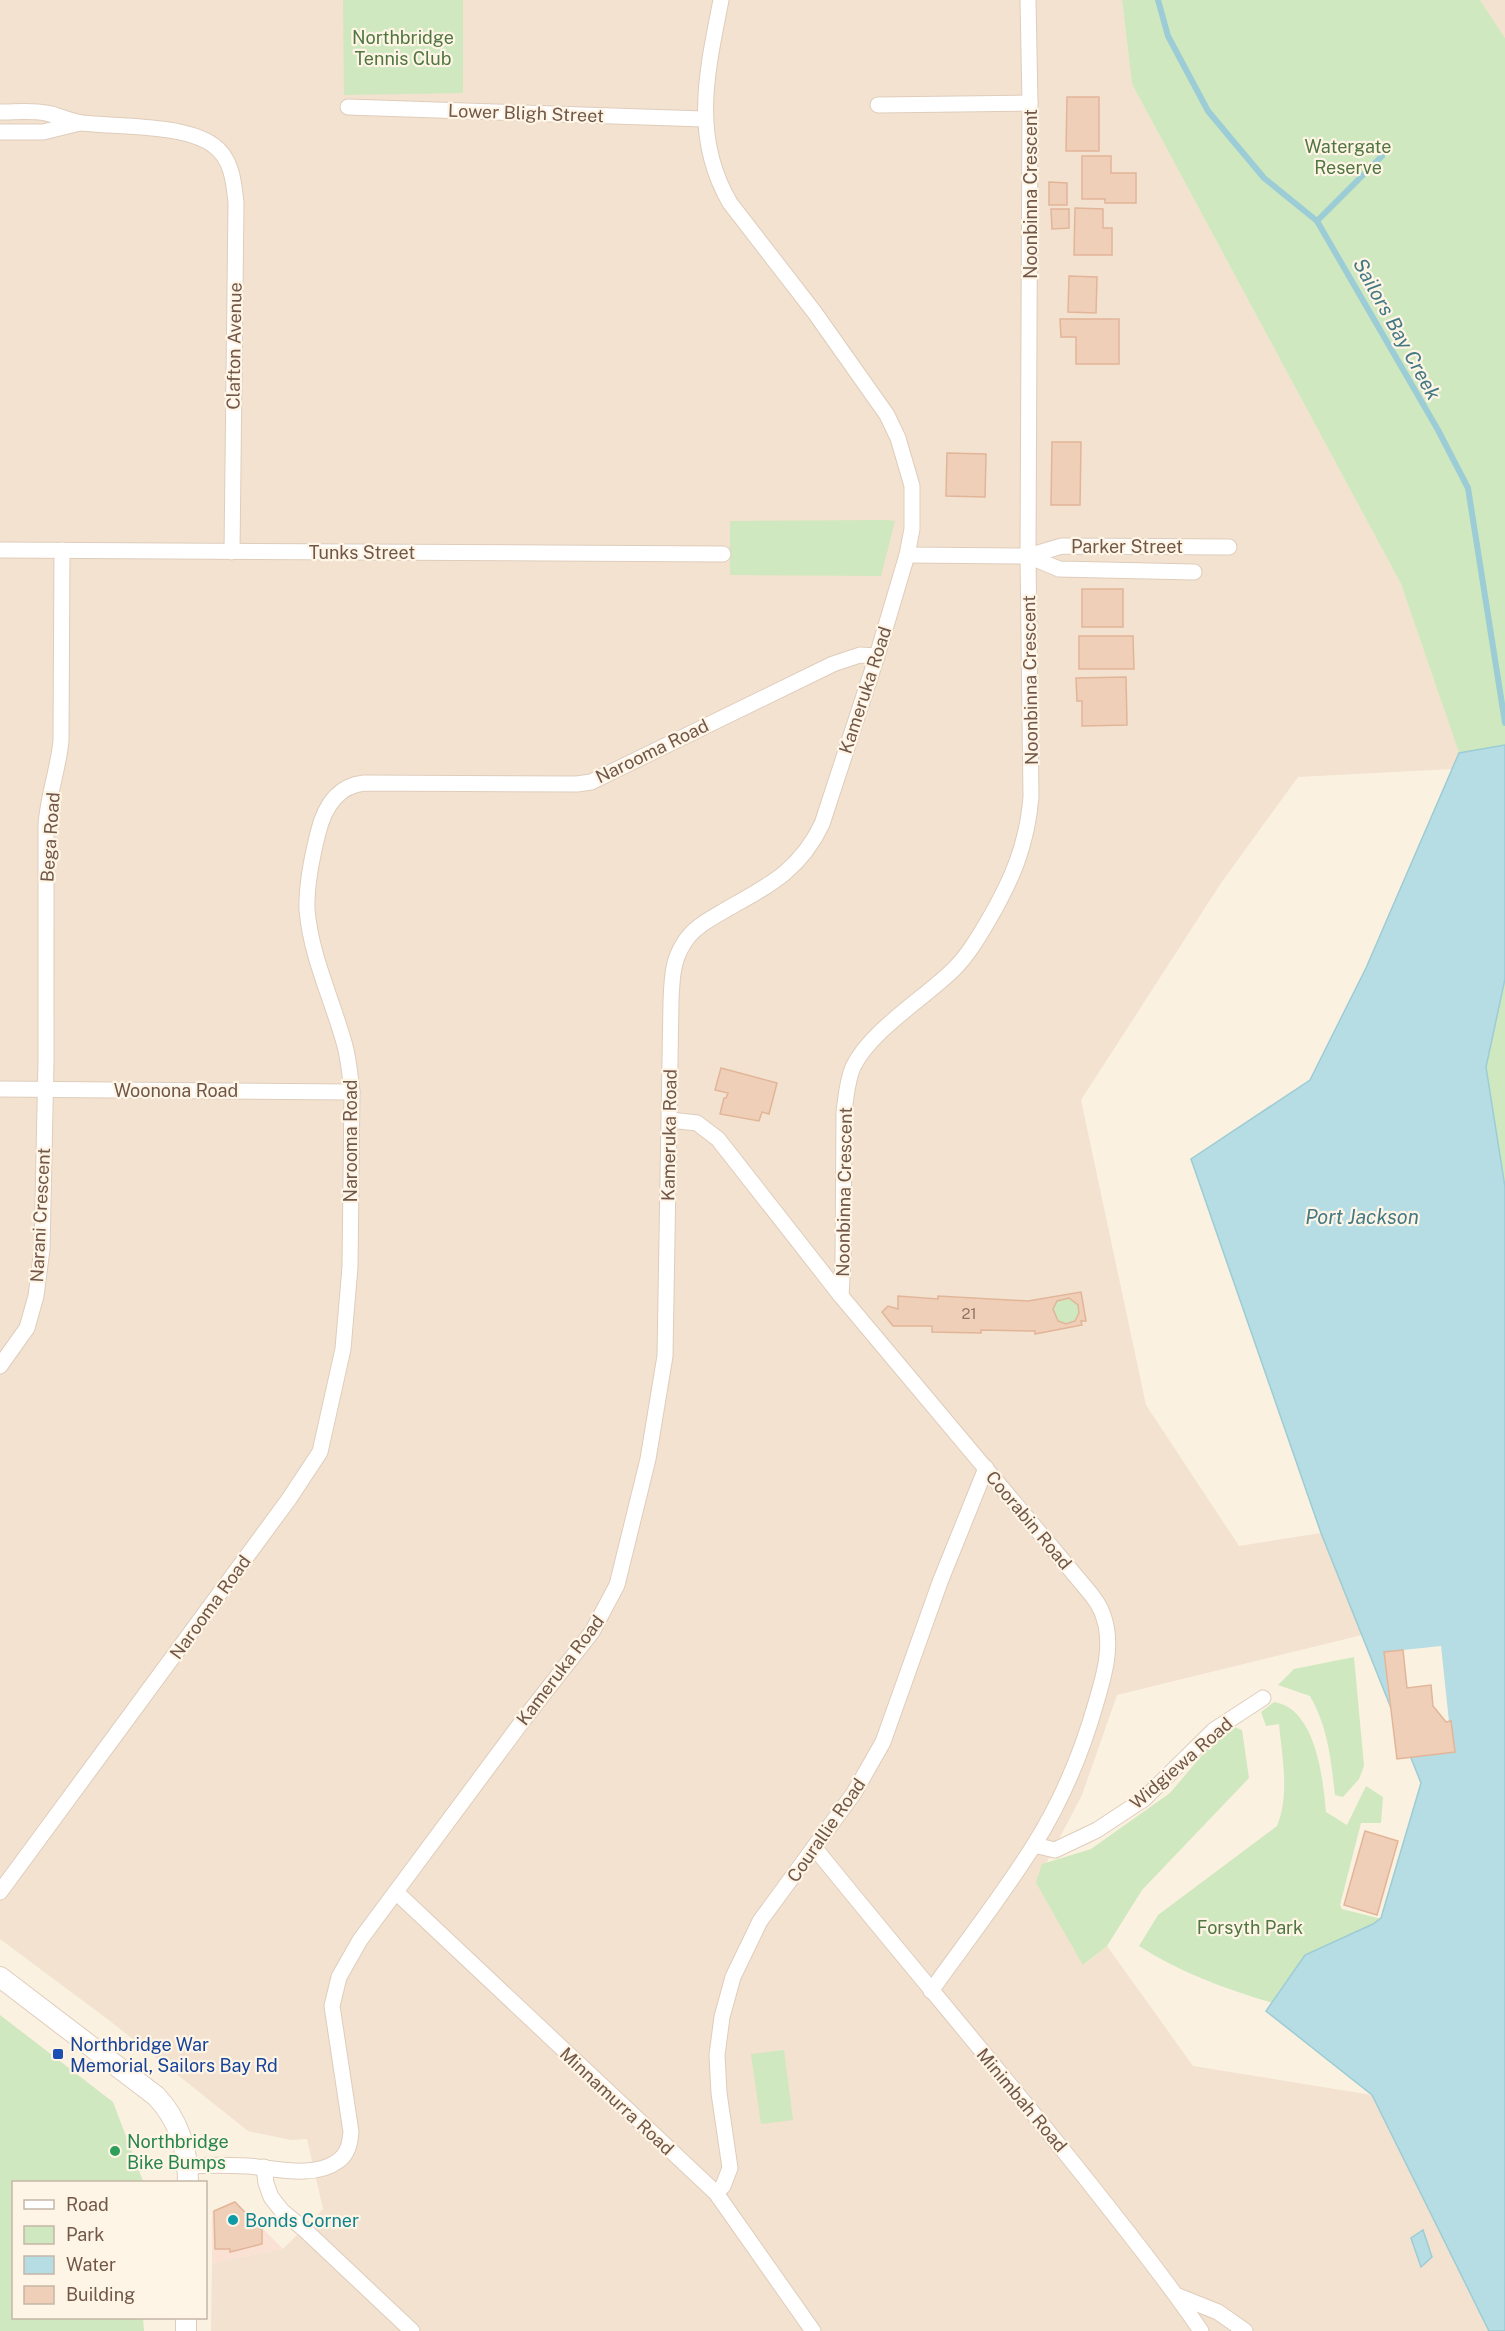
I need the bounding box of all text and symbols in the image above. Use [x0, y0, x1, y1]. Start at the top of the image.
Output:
park label: Northbridge Tennis Club [352, 27, 454, 69]
street label: Lower Bligh Street [448, 100, 604, 126]
street label: Noonbinna Crescent [1020, 109, 1041, 279]
park label: Watergate Reserve [1304, 136, 1392, 178]
water label: Sailors Bay Creek [1348, 254, 1446, 404]
street label: Clafton Avenue [222, 282, 246, 410]
street label: Parker Street [1071, 536, 1183, 557]
street label: Tunks Street [309, 542, 415, 563]
street label: Noonbinna Crescent [1018, 595, 1042, 765]
street label: Kameruka Road [835, 624, 895, 756]
street label: Narooma Road [592, 715, 712, 787]
street label: Bega Road [36, 791, 64, 883]
street label: Kameruka Road [657, 1069, 681, 1201]
street label: Narooma Road [340, 1079, 361, 1203]
street label: Woonona Road [114, 1080, 238, 1101]
street label: Noonbinna Crescent [832, 1107, 856, 1277]
street label: Narani Crescent [26, 1147, 54, 1283]
water label: Port Jackson [1305, 1205, 1419, 1229]
house number: 21 [961, 1305, 977, 1322]
street label: Coorabin Road [982, 1466, 1076, 1574]
street label: Narooma Road [165, 1551, 255, 1663]
street label: Kameruka Road [512, 1611, 608, 1729]
street label: Widgiewa Road [1125, 1713, 1237, 1813]
street label: Courallie Road [782, 1774, 870, 1886]
park label: Forsyth Park [1197, 1917, 1303, 1938]
place label: Northbridge War Memorial, Sailors Bay Rd [70, 2034, 278, 2076]
street label: Minnamurra Road [556, 2043, 678, 2159]
street label: Minimbah Road [972, 2044, 1072, 2156]
marker: Northbridge War Memorial, Sailors Bay Rd [51, 2047, 65, 2061]
place label: Northbridge Bike Bumps [127, 2131, 229, 2173]
marker: Northbridge Bike Bumps [108, 2144, 122, 2158]
legend [12, 2181, 207, 2319]
text: Road [66, 2194, 109, 2215]
place label: Bonds Corner [245, 2210, 359, 2231]
marker: Bonds Corner [226, 2213, 240, 2227]
text: Park [66, 2224, 104, 2245]
text: Water [66, 2254, 116, 2275]
text: Building [66, 2284, 135, 2305]

